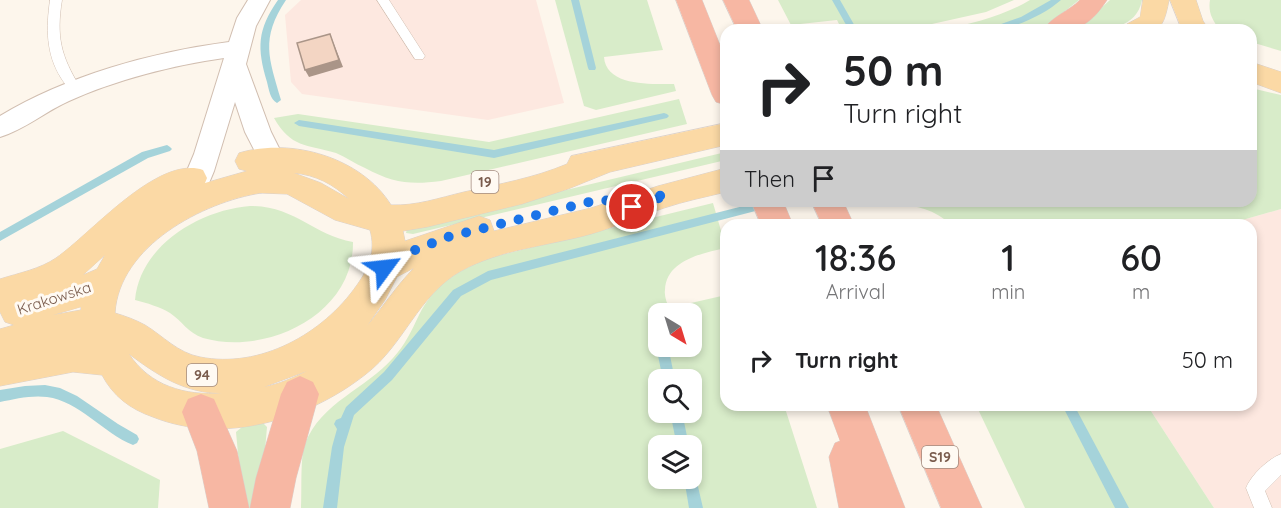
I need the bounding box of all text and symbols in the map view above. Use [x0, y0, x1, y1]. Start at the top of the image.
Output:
text: 50 m [843, 44, 943, 97]
icon: right [744, 48, 822, 126]
text: Turn right [843, 96, 962, 130]
icon: arrive [807, 162, 840, 195]
text: Then [744, 165, 795, 193]
road number: 19 [472, 171, 498, 193]
pin [606, 181, 657, 232]
icon: arrive [615, 190, 648, 223]
text: 18:36 [815, 235, 896, 280]
text: 1 [1001, 235, 1015, 280]
text: 60 [1120, 235, 1162, 280]
position arrow [352, 236, 416, 300]
street label: Krakowska [15, 277, 93, 319]
text: Arrival [826, 279, 886, 304]
text: min [991, 279, 1025, 304]
text: m [1132, 279, 1150, 304]
north arrow [648, 303, 702, 357]
map controls [648, 303, 702, 489]
icon: right [744, 344, 777, 377]
text: Turn right [795, 346, 899, 374]
text: 50 m [1182, 346, 1233, 374]
road number: 94 [187, 364, 217, 386]
button: search [648, 369, 702, 423]
button: layers [648, 435, 702, 489]
road number: S19 [922, 446, 958, 468]

